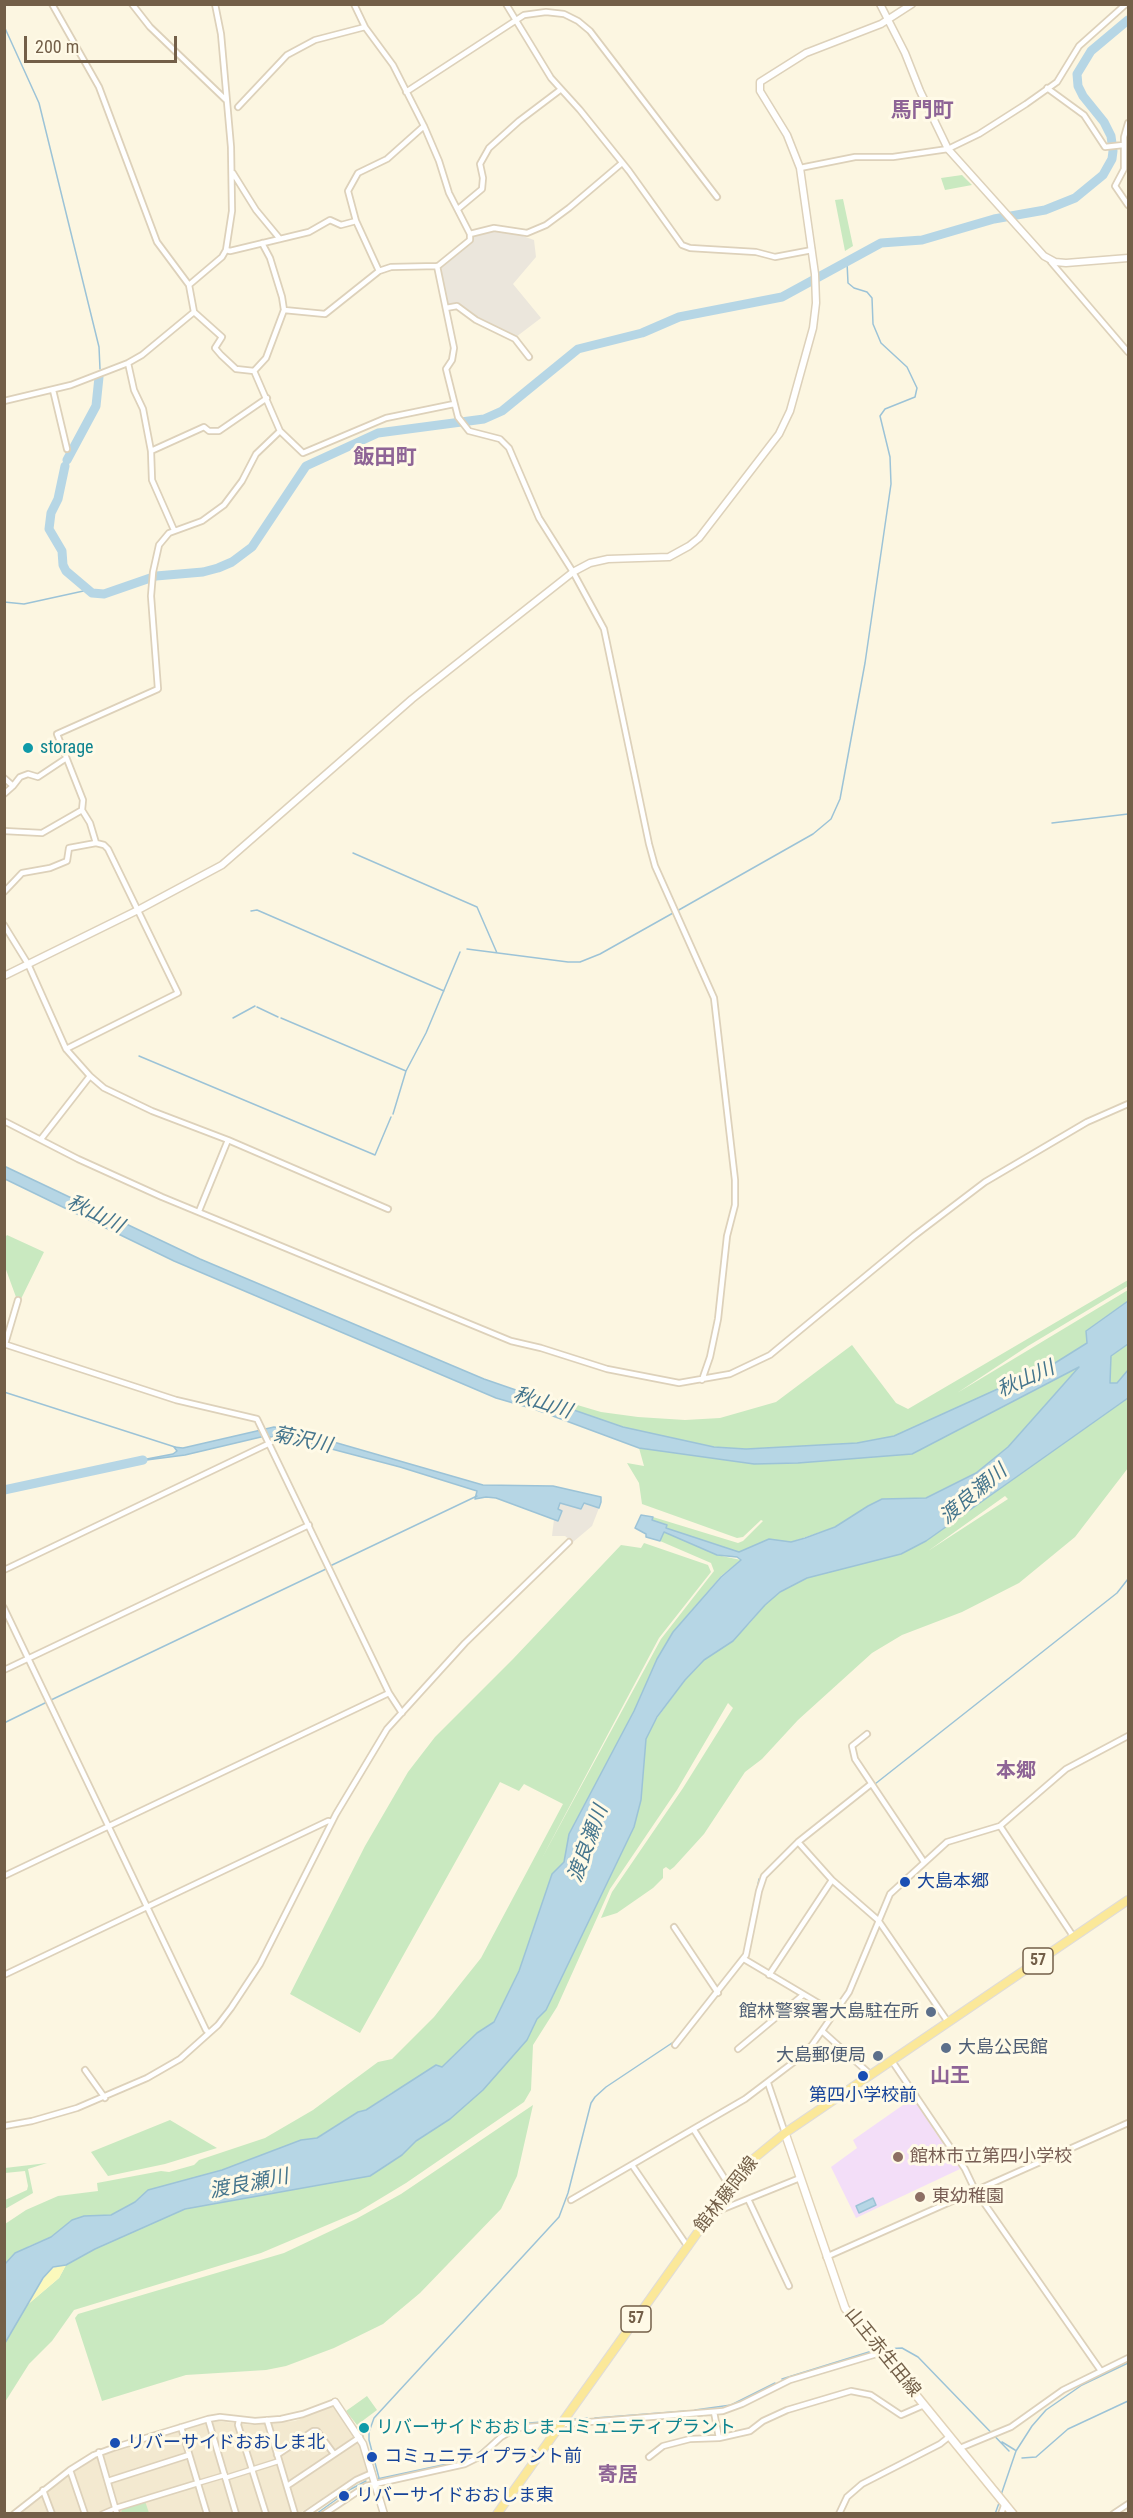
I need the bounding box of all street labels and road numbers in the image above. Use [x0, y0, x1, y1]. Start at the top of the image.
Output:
road number: 57 [1023, 1948, 1053, 1974]
street label: 館林藤岡線 [691, 2153, 763, 2237]
street label: 山王赤生田線 [840, 2304, 924, 2402]
road number: 57 [621, 2306, 651, 2332]

